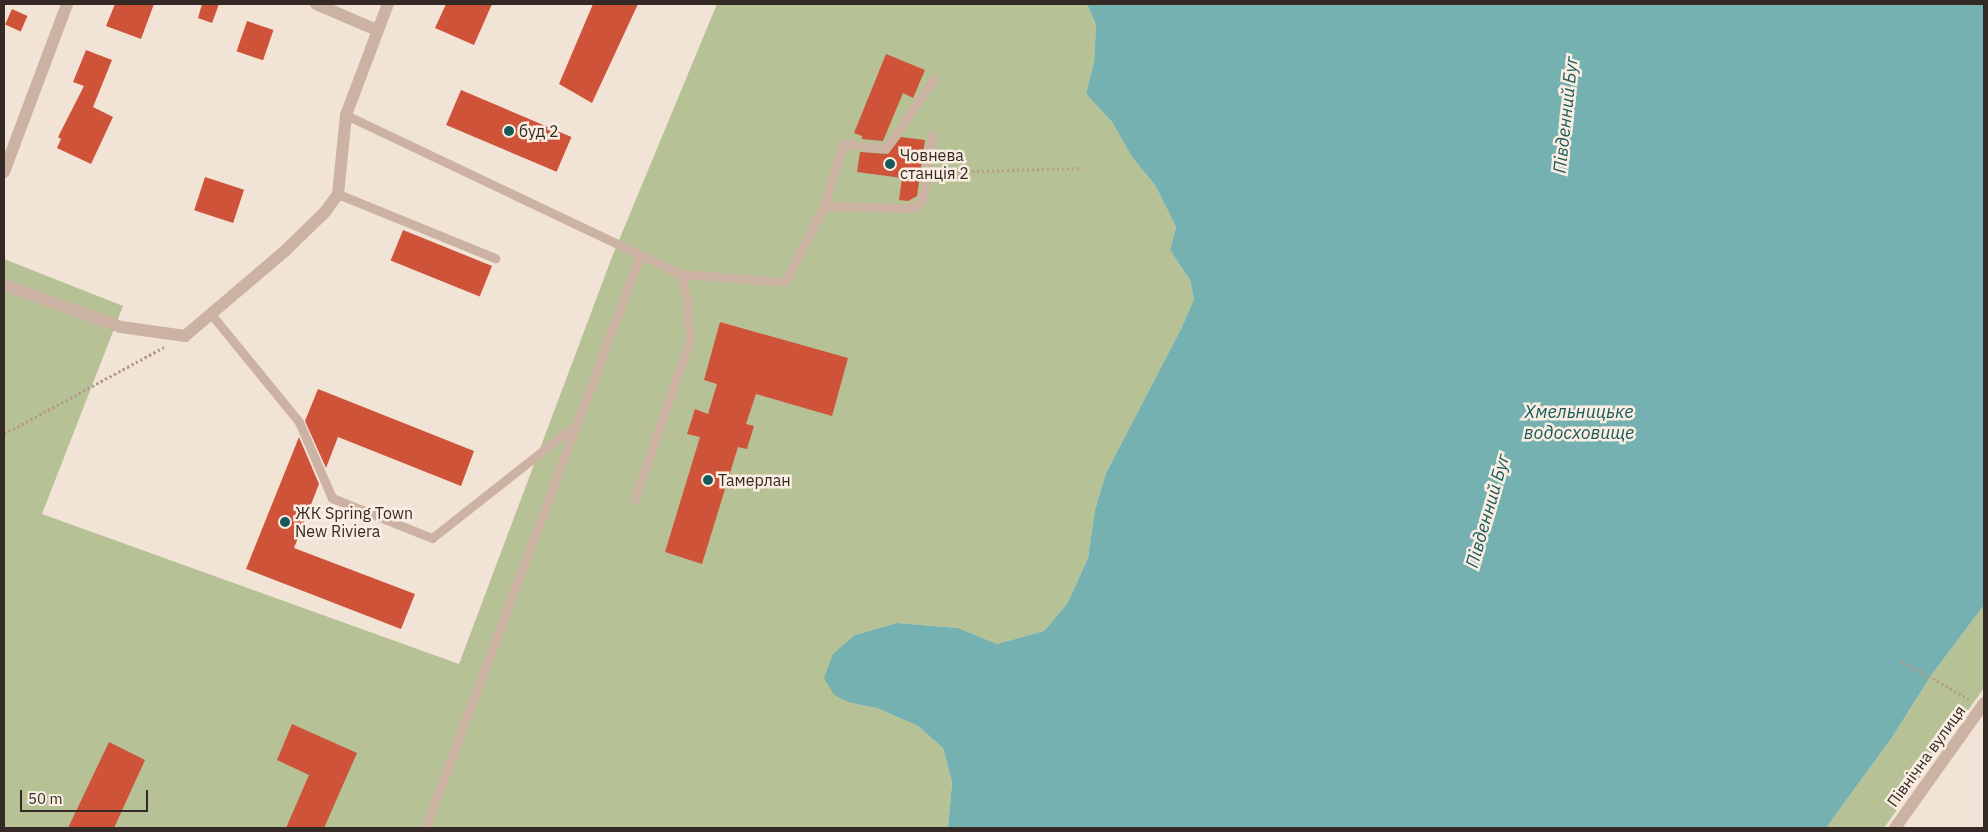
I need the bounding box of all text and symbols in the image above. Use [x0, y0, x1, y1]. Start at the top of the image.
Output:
water label: Південний Буг [1549, 56, 1583, 174]
place label: буд 2 [519, 121, 559, 141]
marker: буд 2 [503, 125, 515, 137]
place label: Човнева станція 2 [900, 145, 969, 183]
marker: Човнева станція 2 [884, 158, 896, 170]
water label: Хмельницьке водосховище [1524, 402, 1634, 444]
water label: Південний Буг [1461, 452, 1515, 570]
place label: Тамерлан [718, 470, 791, 490]
marker: Тамерлан [702, 474, 714, 486]
place label: ЖК Spring Town New Riviera [295, 503, 413, 541]
marker: ЖК Spring Town New Riviera [279, 516, 291, 528]
street label: Північна вулиця [1883, 701, 1969, 811]
scale bar [22, 780, 150, 812]
text: 50 m [28, 789, 63, 808]

